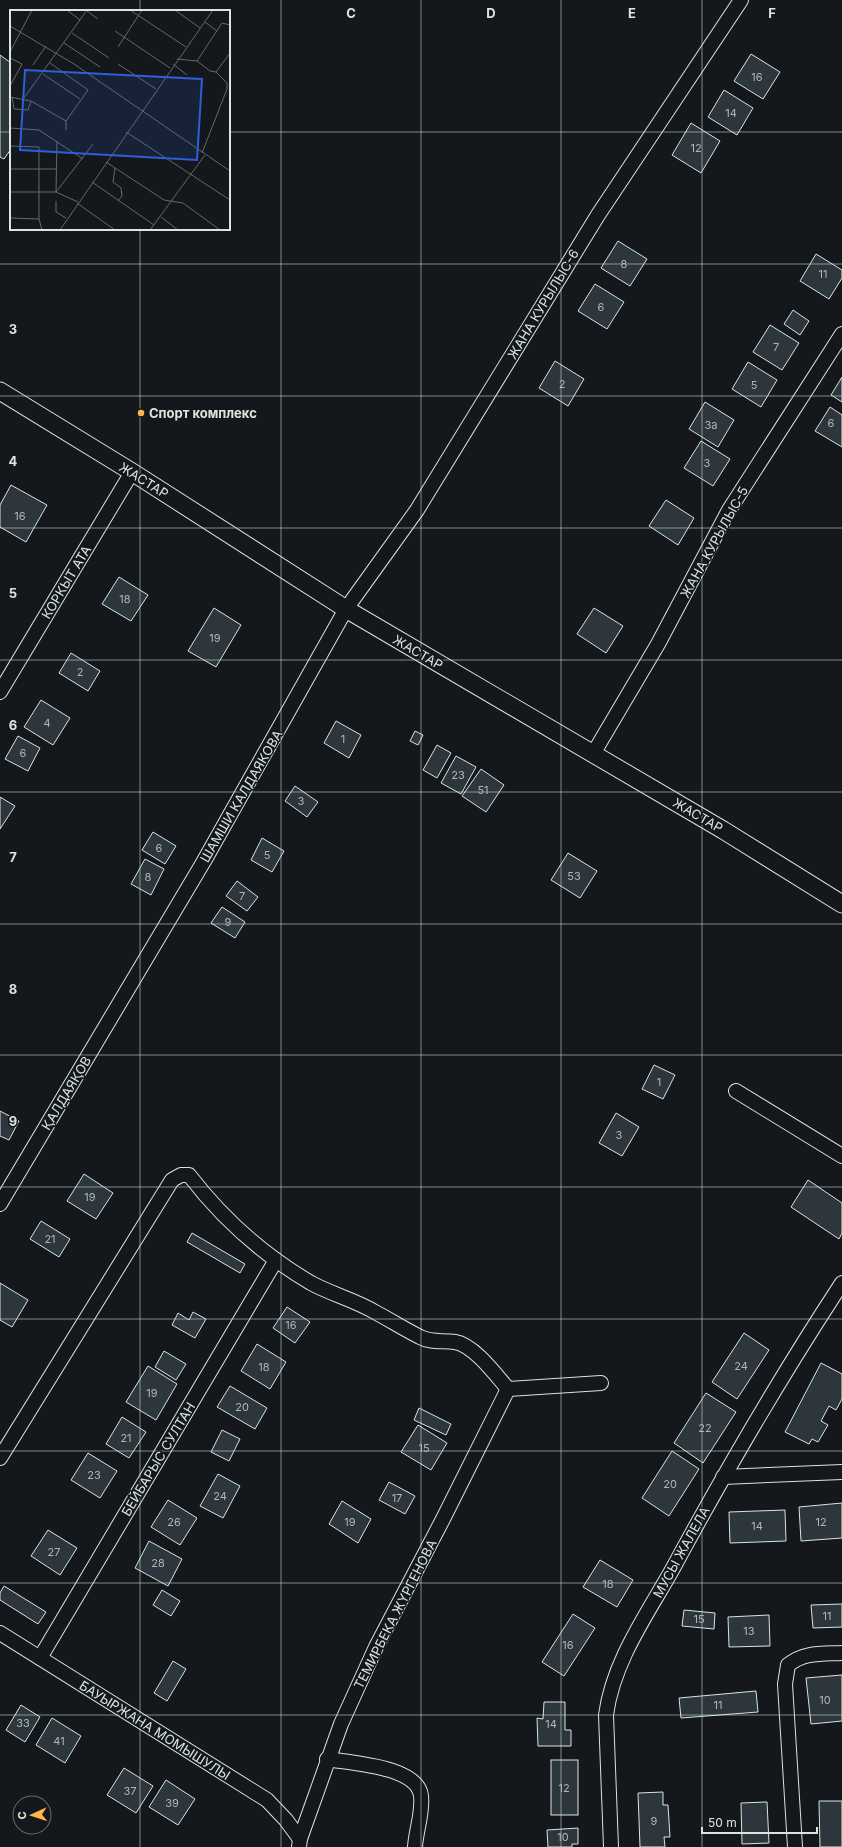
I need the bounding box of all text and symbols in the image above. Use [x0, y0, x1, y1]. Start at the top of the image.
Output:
text: C [346, 5, 356, 21]
text: D [486, 5, 496, 21]
text: E [628, 5, 636, 21]
text: F [768, 5, 776, 21]
inset map [10, 10, 230, 230]
house number: 16 [751, 70, 763, 84]
house number: 14 [725, 106, 737, 120]
house number: 12 [690, 141, 702, 155]
street label: ЖАНА КУРЫЛЫС-6 [504, 246, 582, 362]
house number: 8 [621, 257, 628, 271]
house number: 11 [819, 267, 827, 281]
house number: 6 [598, 300, 605, 314]
text: 3 [9, 321, 17, 337]
house number: 7 [773, 340, 779, 354]
house number: 2 [559, 377, 565, 391]
house number: 5 [751, 378, 758, 392]
place label: Спорт комплекс [149, 405, 257, 421]
marker: Спорт комплекс [136, 408, 146, 418]
house number: 6 [828, 416, 835, 430]
house number: 3а [705, 418, 717, 432]
text: 4 [9, 453, 18, 469]
house number: 3 [704, 456, 711, 470]
street label: ЖАСТАР [116, 459, 172, 501]
street label: ЖАНА КУРЫЛЫС-5 [677, 483, 751, 601]
house number: 16 [14, 509, 26, 523]
street label: КОРКЫТ АТА [38, 542, 94, 622]
text: 5 [9, 585, 17, 601]
house number: 18 [119, 592, 131, 606]
house number: 19 [209, 631, 221, 645]
street label: ЖАСТАР [390, 631, 446, 673]
house number: 2 [77, 665, 83, 679]
house number: 4 [43, 716, 51, 730]
text: 6 [9, 717, 17, 733]
street label: ШАМШИ КАЛДАЯКОВА [197, 727, 285, 865]
house number: 1 [341, 732, 345, 746]
house number: 6 [20, 746, 27, 760]
house number: 23 [451, 768, 465, 782]
house number: 51 [477, 783, 489, 797]
house number: 3 [298, 794, 305, 808]
street label: ЖАСТАР [670, 794, 726, 836]
house number: 6 [156, 841, 163, 855]
house number: 5 [264, 848, 271, 862]
text: 7 [9, 849, 17, 865]
house number: 53 [567, 869, 581, 883]
house number: 8 [145, 870, 152, 884]
house number: 7 [239, 889, 245, 903]
house number: 9 [225, 915, 232, 929]
text: 8 [9, 981, 17, 997]
street label: ҚАЛДАЯҚОВ [38, 1053, 94, 1133]
house number: 1 [657, 1075, 661, 1089]
text: 9 [9, 1113, 17, 1129]
house number: 3 [616, 1128, 623, 1142]
house number: 19 [84, 1190, 96, 1204]
house number: 21 [44, 1232, 56, 1246]
house number: 16 [285, 1318, 297, 1332]
house number: 24 [734, 1359, 748, 1373]
house number: 18 [258, 1360, 270, 1374]
house number: 19 [146, 1386, 158, 1400]
street label: БЕЙБАРЫС СУЛТАН [118, 1399, 198, 1519]
house number: 20 [235, 1400, 249, 1414]
house number: 22 [698, 1421, 712, 1435]
house number: 21 [120, 1431, 132, 1445]
house number: 15 [418, 1441, 430, 1455]
house number: 23 [87, 1468, 101, 1482]
house number: 20 [663, 1477, 677, 1491]
house number: 24 [213, 1489, 227, 1503]
house number: 17 [392, 1491, 402, 1505]
street label: МУСЫ ЖАЛЕЛА [649, 1504, 713, 1600]
house number: 26 [167, 1515, 181, 1529]
house number: 19 [344, 1515, 356, 1529]
house number: 12 [815, 1515, 827, 1529]
house number: 14 [751, 1519, 763, 1533]
street label: ТЕМИРБЕКА ЖҮРГЕНОВА [350, 1537, 440, 1691]
house number: 27 [48, 1545, 60, 1559]
house number: 28 [151, 1556, 165, 1570]
house number: 18 [602, 1577, 614, 1591]
house number: 11 [823, 1609, 831, 1623]
house number: 15 [693, 1612, 705, 1626]
house number: 13 [743, 1624, 755, 1638]
house number: 16 [562, 1638, 574, 1652]
street label: БАУЫРЖАНА МОМЫШУЛЫ [77, 1677, 233, 1783]
house number: 10 [819, 1693, 831, 1707]
house number: 11 [714, 1698, 722, 1712]
house number: 33 [16, 1716, 30, 1730]
house number: 14 [545, 1717, 557, 1731]
house number: 41 [53, 1734, 65, 1748]
house number: 12 [558, 1781, 570, 1795]
house number: 37 [123, 1784, 137, 1798]
north arrow [12, 1795, 52, 1835]
house number: 39 [165, 1796, 179, 1810]
scale bar [702, 1809, 817, 1835]
text: С [15, 1811, 29, 1820]
house number: 9 [651, 1814, 658, 1828]
text: 50 m [708, 1815, 737, 1830]
house number: 10 [557, 1830, 569, 1844]

